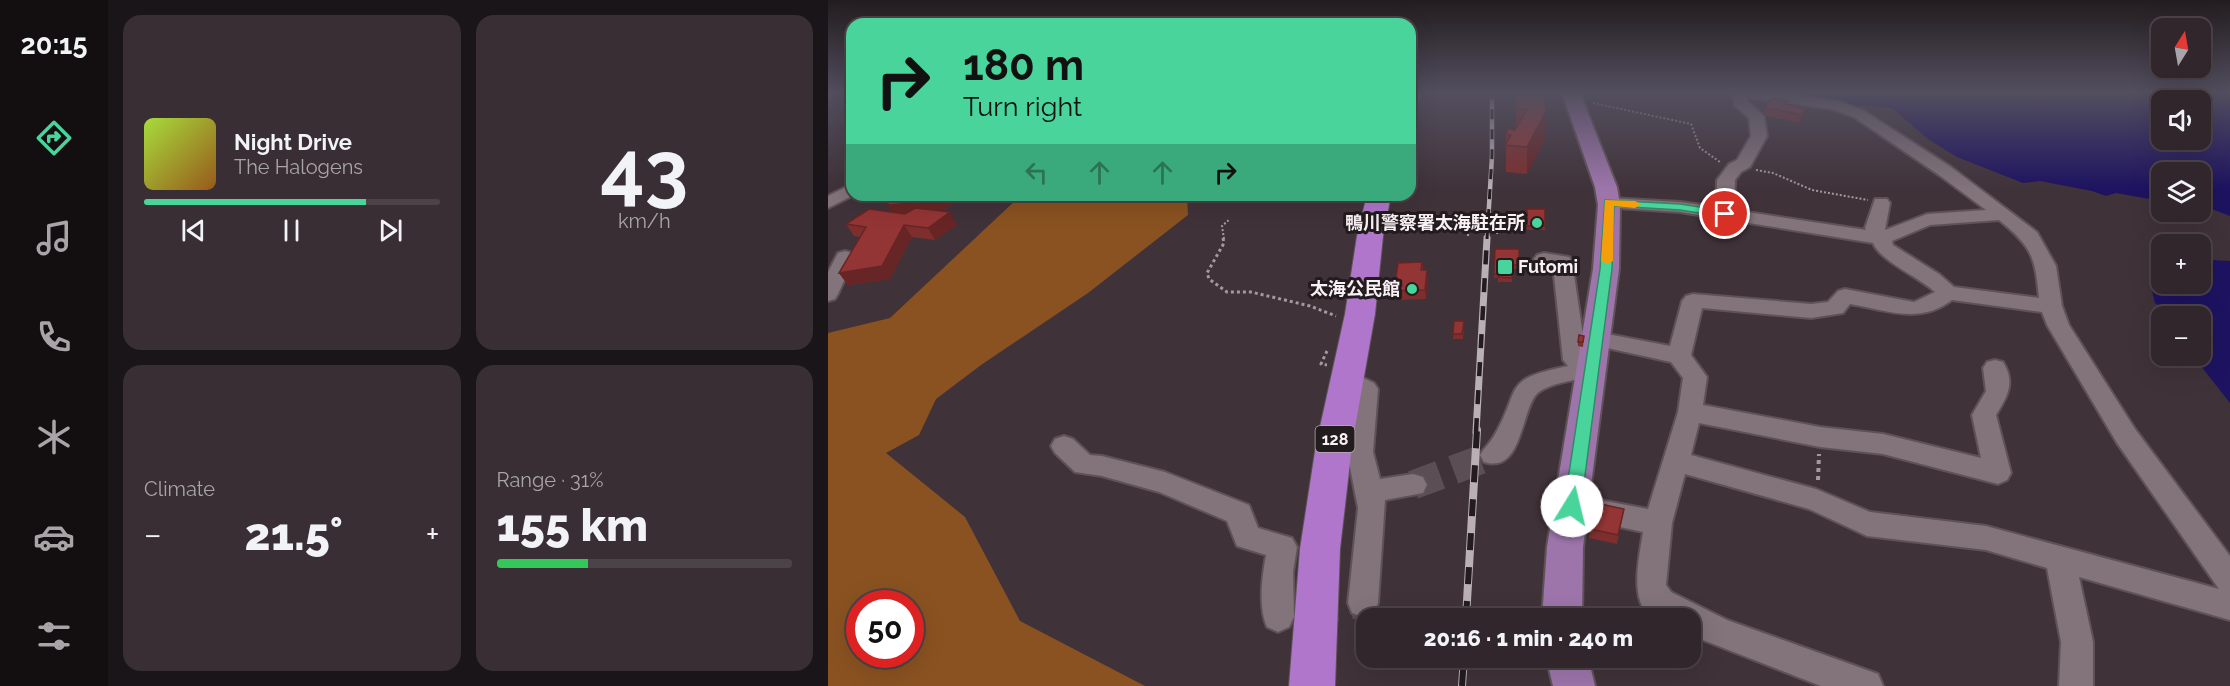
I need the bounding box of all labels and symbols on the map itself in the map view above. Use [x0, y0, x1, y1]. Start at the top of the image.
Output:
north arrow [2151, 18, 2211, 78]
pin [1699, 188, 1750, 239]
place label: 鴨川警察署太海駐在所 [1345, 212, 1525, 233]
marker: 鴨川警察署太海駐在所 [1530, 216, 1544, 230]
place label: Futomi [1518, 256, 1578, 277]
marker: Futomi [1496, 258, 1514, 276]
place label: 太海公民館 [1310, 278, 1400, 299]
marker: 太海公民館 [1405, 282, 1419, 296]
road number: 128 [1316, 426, 1354, 452]
position arrow [1540, 474, 1604, 538]
speed limit sign: 50 [846, 590, 924, 668]

